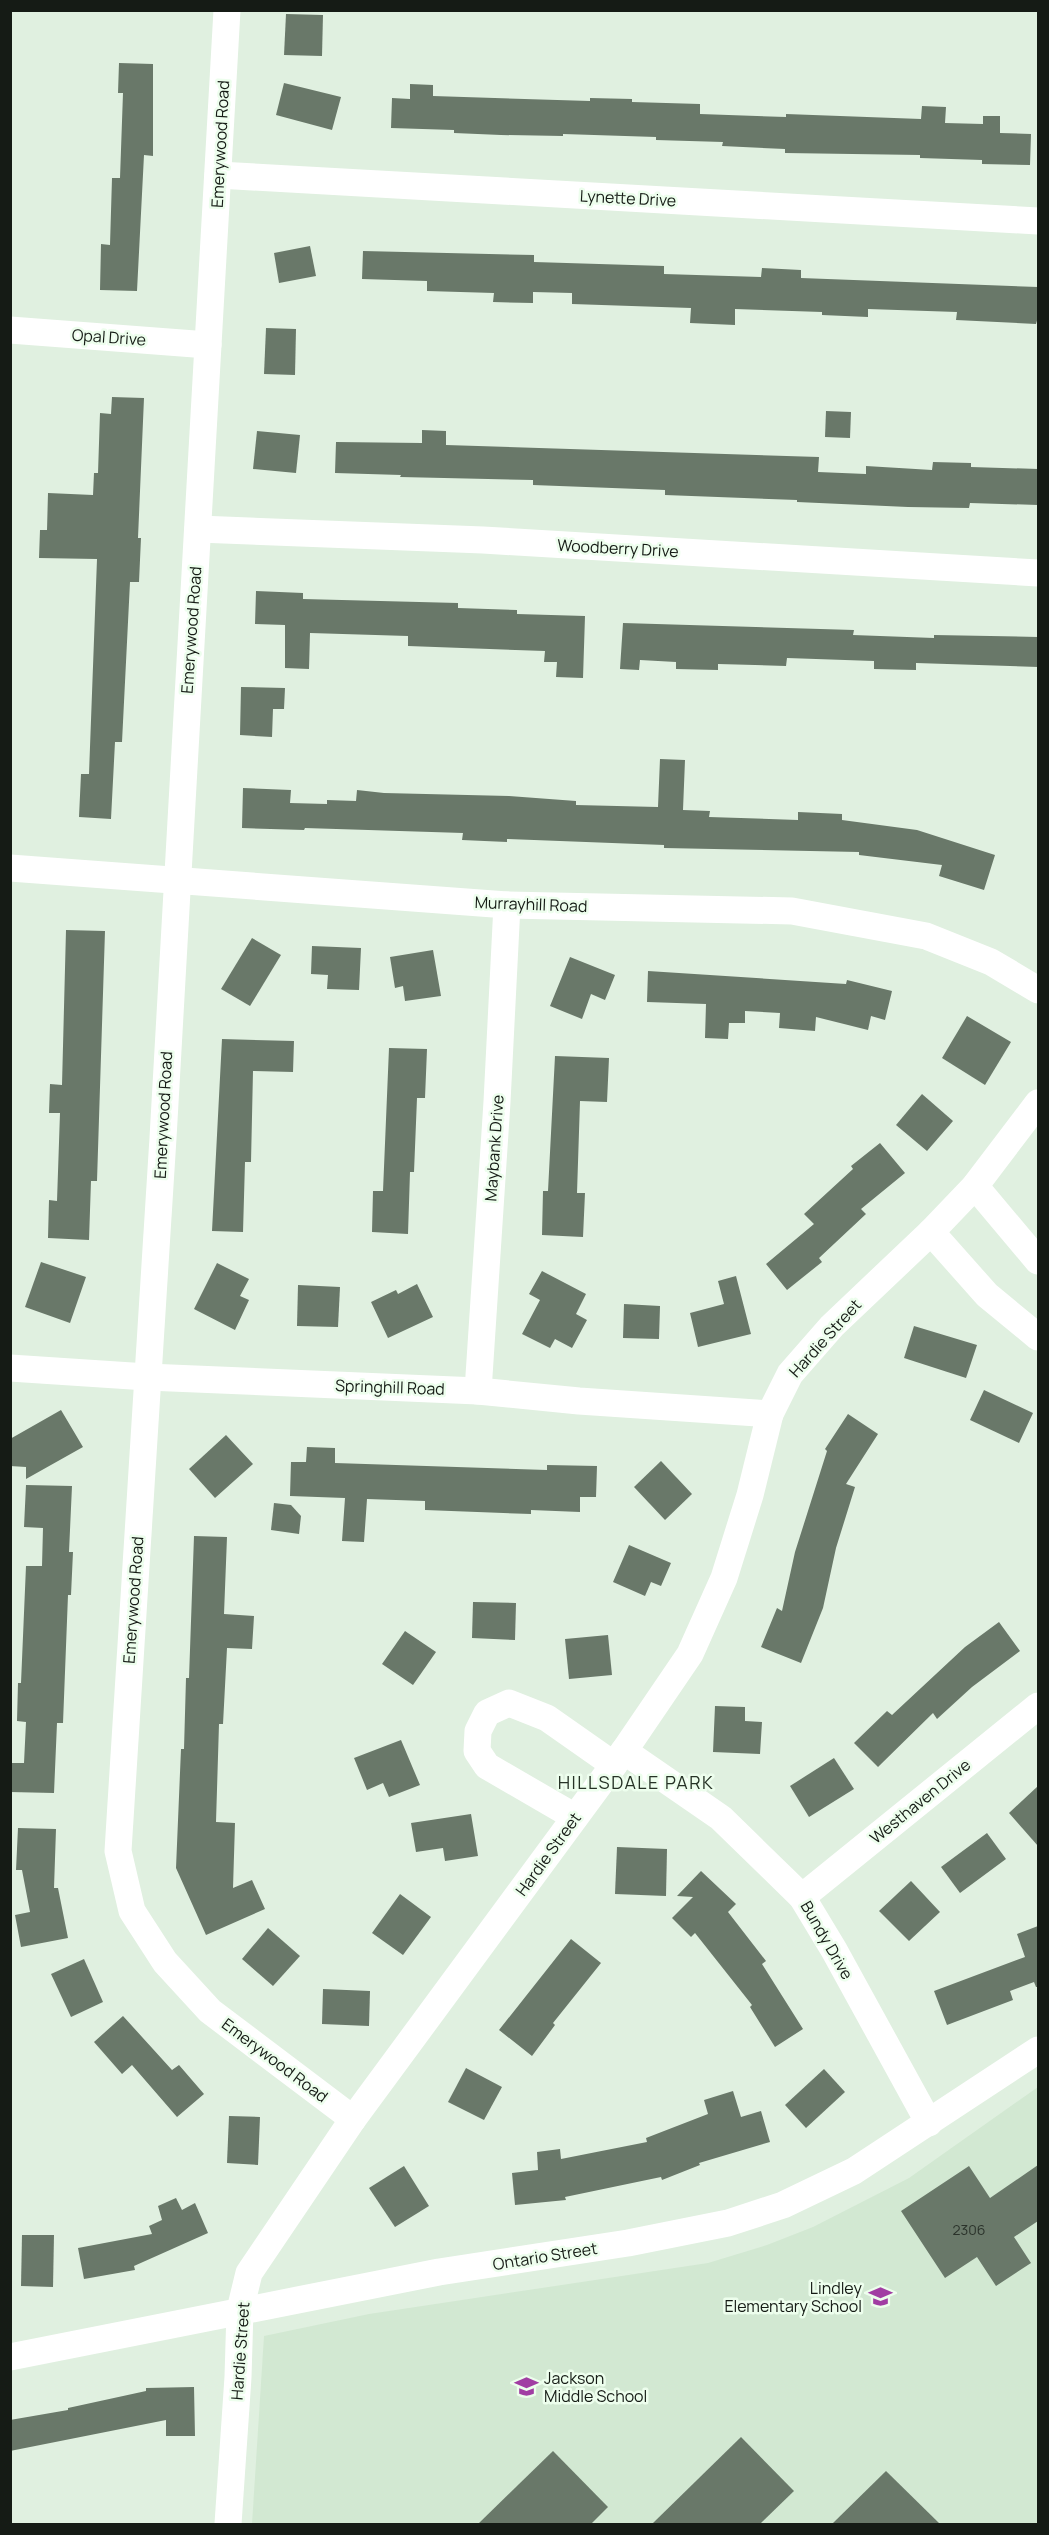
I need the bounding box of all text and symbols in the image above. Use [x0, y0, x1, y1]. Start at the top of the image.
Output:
street label: Emerywood Road [206, 80, 234, 208]
street label: Lynette Drive [579, 184, 677, 212]
street label: Opal Drive [71, 323, 147, 351]
street label: Woodberry Drive [557, 534, 679, 562]
street label: Emerywood Road [176, 566, 206, 694]
street label: Murrayhill Road [474, 891, 588, 917]
street label: Emerywood Road [149, 1051, 177, 1179]
street label: Maybank Drive [479, 1094, 509, 1202]
street label: Hardie Street [784, 1294, 866, 1382]
street label: Springhill Road [335, 1374, 445, 1400]
street label: Emerywood Road [118, 1536, 148, 1664]
street label: Westhaven Drive [865, 1754, 975, 1848]
district label: HILLSDALE PARK [558, 1770, 714, 1794]
street label: Hardie Street [510, 1808, 586, 1900]
street label: Bundy Drive [796, 1897, 858, 1983]
street label: Emerywood Road [217, 2013, 333, 2107]
house number: 2306 [953, 2220, 985, 2239]
street label: Ontario Street [491, 2237, 599, 2275]
place label: Lindley Elementary School [724, 2277, 863, 2317]
school or university icon: Lindley Elementary School [867, 2284, 893, 2310]
street label: Hardie Street [226, 2301, 254, 2401]
place label: Jackson Middle School [544, 2367, 647, 2407]
school or university icon: Jackson Middle School [513, 2374, 539, 2400]

